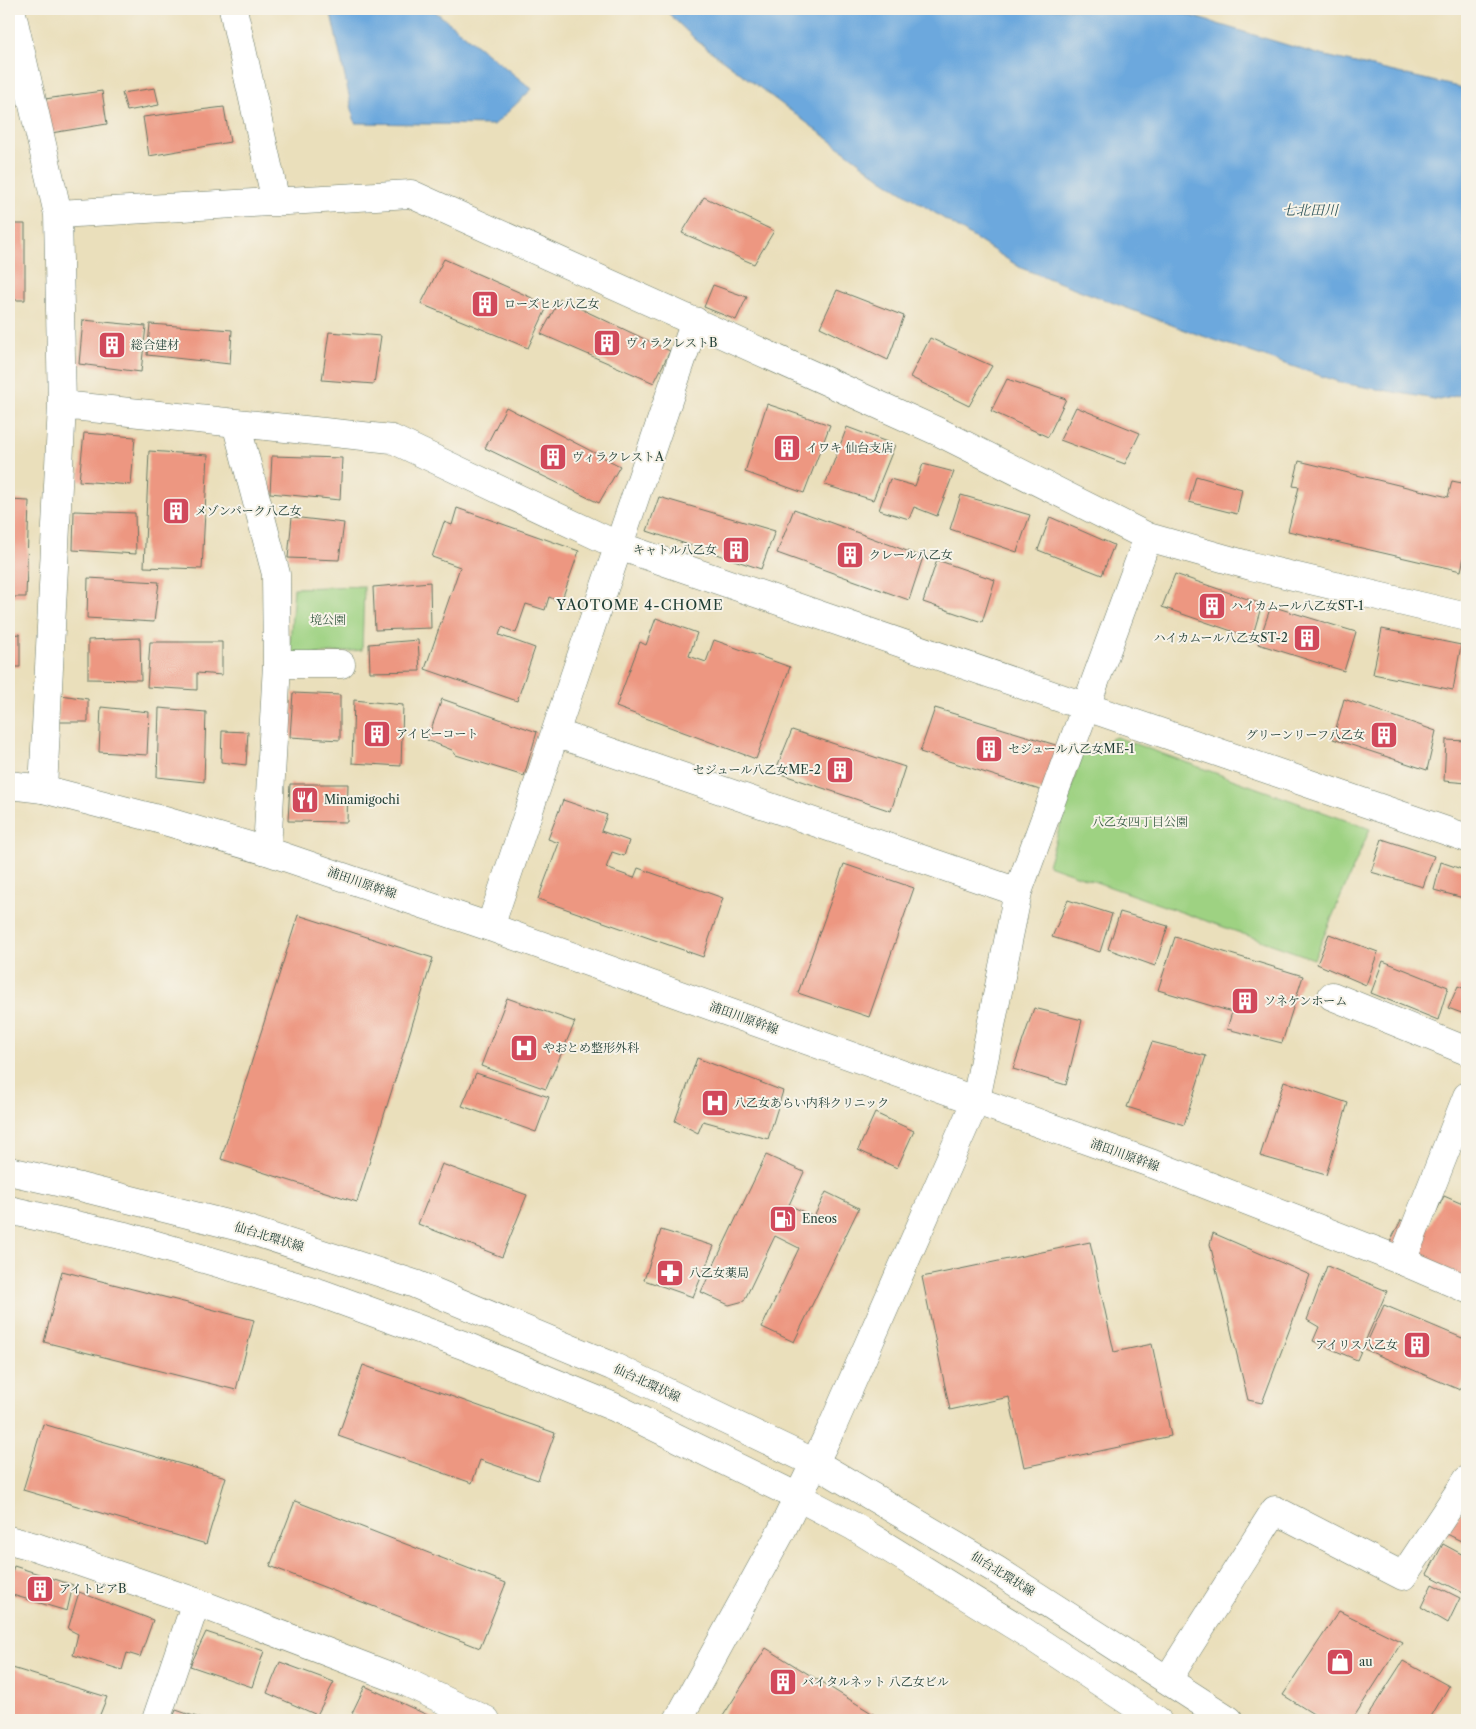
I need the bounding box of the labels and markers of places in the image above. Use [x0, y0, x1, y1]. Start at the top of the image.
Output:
building icon: ローズヒル八乙女 [470, 289, 500, 319]
place label: ローズヒル八乙女 [504, 296, 599, 311]
building icon: ヴィラクレストB [592, 328, 622, 358]
building icon: 総合建材 [97, 330, 127, 360]
place label: ヴィラクレストB [626, 335, 717, 350]
place label: 総合建材 [131, 337, 179, 352]
building icon: イワキ 仙台支店 [772, 433, 802, 463]
place label: イワキ 仙台支店 [806, 440, 893, 455]
building icon: ヴィラクレストA [538, 442, 568, 472]
place label: ヴィラクレストA [572, 449, 665, 464]
building icon: メゾンパーク八乙女 [161, 496, 191, 526]
place label: メゾンパーク八乙女 [195, 503, 302, 518]
building icon: キャトル八乙女 [721, 535, 751, 565]
building icon: クレール八乙女 [835, 540, 865, 570]
place label: キャトル八乙女 [633, 542, 717, 557]
place label: クレール八乙女 [869, 547, 953, 562]
building icon: ハイカムール八乙女ST-1 [1197, 591, 1227, 621]
place label: ハイカムール八乙女ST-1 [1231, 598, 1364, 613]
building icon: ハイカムール八乙女ST-2 [1292, 623, 1322, 653]
place label: ハイカムール八乙女ST-2 [1154, 630, 1288, 645]
building icon: アイビーコート [362, 719, 392, 749]
building icon: グリーンリーフ八乙女 [1369, 720, 1399, 750]
place label: アイビーコート [396, 726, 478, 741]
place label: グリーンリーフ八乙女 [1246, 727, 1365, 742]
building icon: セジュール八乙女ME-1 [974, 734, 1004, 764]
place label: セジュール八乙女ME-1 [1008, 741, 1134, 756]
building icon: セジュール八乙女ME-2 [825, 755, 855, 785]
place label: セジュール八乙女ME-2 [693, 762, 821, 777]
restaurant icon: Minamigochi [290, 785, 320, 815]
place label: Minamigochi [324, 792, 400, 807]
building icon: ソネケンホーム [1230, 986, 1260, 1016]
place label: ソネケンホーム [1264, 993, 1347, 1008]
hospital icon: やおとめ整形外科 [509, 1033, 539, 1063]
place label: やおとめ整形外科 [543, 1040, 639, 1055]
hospital icon: 八乙女あらい内科クリニック [700, 1088, 730, 1118]
place label: 八乙女あらい内科クリニック [734, 1095, 889, 1110]
fuel station icon: Eneos [768, 1204, 798, 1234]
place label: Eneos [802, 1211, 837, 1226]
pharmacy icon: 八乙女薬局 [655, 1258, 685, 1288]
place label: 八乙女薬局 [689, 1265, 749, 1280]
building icon: アイリス八乙女 [1402, 1330, 1432, 1360]
place label: アイリス八乙女 [1315, 1337, 1398, 1352]
building icon: アイトピアB [25, 1574, 55, 1604]
place label: アイトピアB [59, 1581, 126, 1596]
shop icon: au [1325, 1647, 1355, 1677]
place label: au [1359, 1654, 1373, 1669]
building icon: バイタルネット 八乙女ビル [768, 1667, 798, 1697]
place label: バイタルネット 八乙女ビル [802, 1674, 949, 1689]

